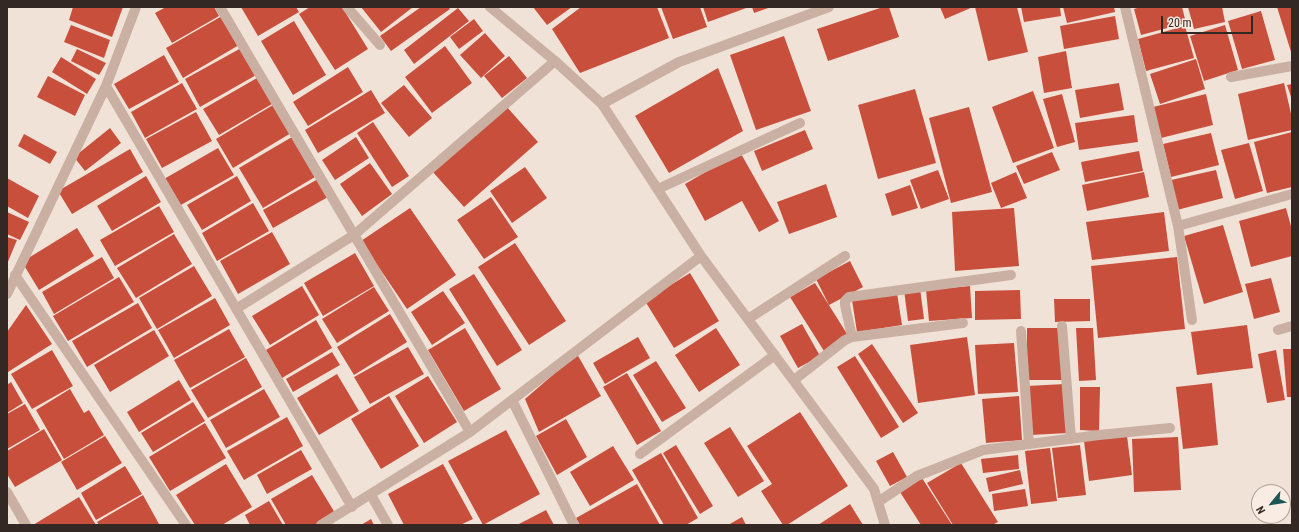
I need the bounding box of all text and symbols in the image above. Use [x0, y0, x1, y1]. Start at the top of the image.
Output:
scale bar [1163, 8, 1255, 34]
text: 20 m [1168, 16, 1192, 30]
north arrow [1251, 484, 1291, 524]
text: N [1254, 504, 1268, 516]

